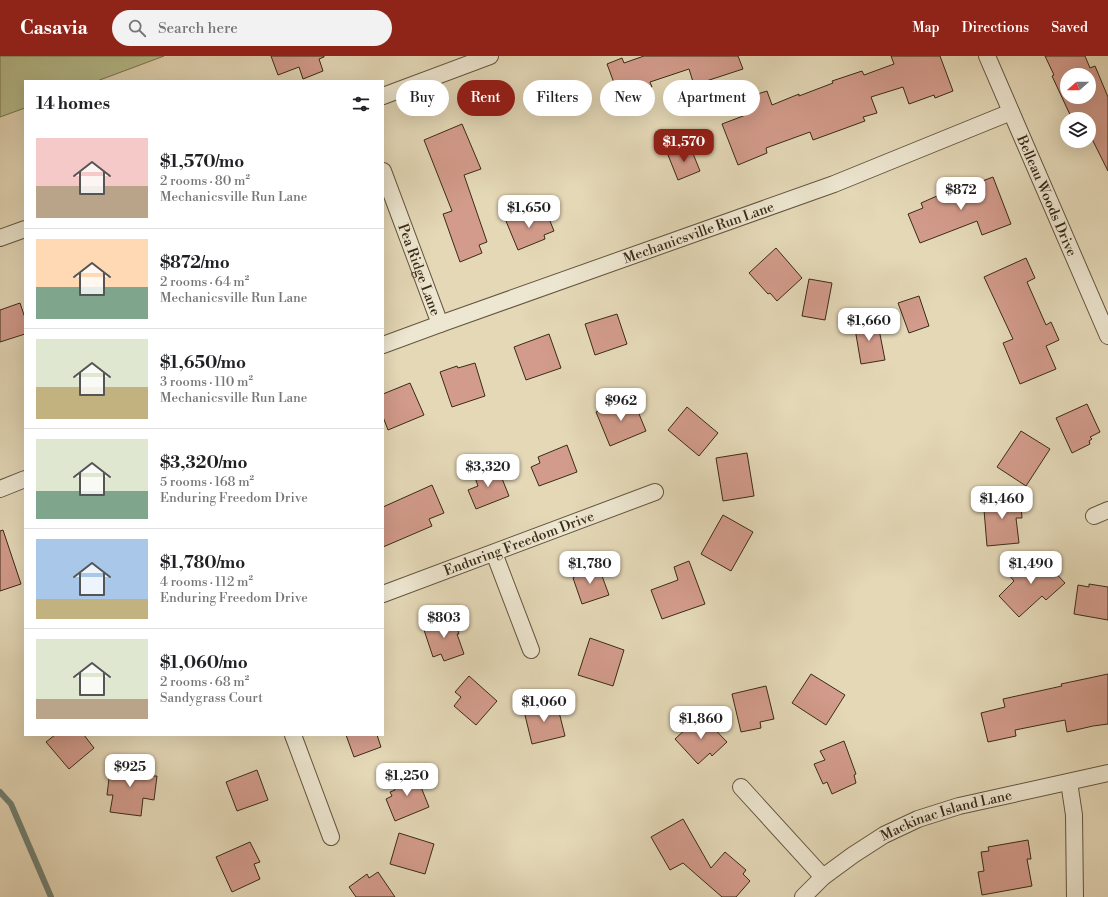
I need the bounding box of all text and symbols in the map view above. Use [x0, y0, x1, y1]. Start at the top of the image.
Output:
search box [112, 10, 392, 46]
text: Casavia [20, 16, 88, 40]
icon: search [126, 17, 148, 39]
text: Search here [158, 19, 238, 38]
text: Map [912, 19, 940, 37]
text: Directions [962, 19, 1029, 37]
text: Saved [1051, 19, 1088, 37]
north arrow [1060, 68, 1096, 104]
map controls [1060, 68, 1096, 148]
chip: Buy [396, 80, 449, 116]
chip: Rent [457, 80, 515, 116]
chip: Filters [523, 80, 592, 116]
chip: New [600, 80, 655, 116]
chip: Apartment [663, 80, 760, 116]
text: 14 homes [36, 93, 110, 115]
icon: filters [350, 93, 372, 115]
button: layers [1060, 112, 1096, 148]
pin: $1,570 [651, 129, 717, 163]
street label: Belleau Woods Drive [1012, 132, 1081, 259]
text: $1,570 [663, 134, 705, 150]
text: $1,570/mo [160, 151, 244, 173]
icon: home [68, 154, 116, 202]
text: 2 rooms · 80 m² [160, 173, 250, 189]
pin: $872 [937, 177, 985, 211]
text: $872 [945, 182, 977, 198]
text: Mechanicsville Run Lane [160, 189, 307, 205]
pin: $1,650 [496, 195, 562, 229]
street label: Mechanicsville Run Lane [621, 198, 777, 268]
text: $1,650 [507, 200, 551, 216]
street label: Pea Ridge Lane [393, 221, 444, 318]
text: $872/mo [160, 252, 230, 274]
icon: home [68, 255, 116, 303]
text: 2 rooms · 64 m² [160, 274, 249, 290]
text: Mechanicsville Run Lane [160, 290, 307, 306]
pin: $1,660 [836, 308, 902, 342]
text: $1,660 [847, 313, 891, 329]
text: $1,650/mo [160, 352, 246, 374]
icon: home [68, 355, 116, 403]
text: 3 rooms · 110 m² [160, 374, 253, 390]
pin: $962 [597, 388, 645, 422]
text: Mechanicsville Run Lane [160, 390, 307, 406]
text: $962 [605, 393, 637, 409]
text: $3,320/mo [160, 452, 248, 474]
pin: $3,320 [455, 454, 521, 488]
icon: home [68, 455, 116, 503]
text: $3,320 [466, 459, 510, 475]
text: 5 rooms · 168 m² [160, 474, 254, 490]
pin: $1,460 [969, 486, 1035, 520]
text: Enduring Freedom Drive [160, 490, 308, 506]
text: $1,460 [980, 491, 1024, 507]
street label: Enduring Freedom Drive [441, 508, 597, 580]
pin: $1,780 [557, 551, 623, 585]
pin: $1,490 [998, 551, 1064, 585]
text: $1,780/mo [160, 552, 245, 574]
icon: home [68, 555, 116, 603]
text: $1,780 [568, 556, 612, 572]
text: $1,490 [1009, 556, 1053, 572]
text: 4 rooms · 112 m² [160, 574, 253, 590]
text: Enduring Freedom Drive [160, 590, 308, 606]
pin: $803 [420, 605, 468, 639]
text: $803 [427, 610, 461, 626]
text: $1,060/mo [160, 652, 248, 674]
icon: home [68, 655, 116, 703]
text: 2 rooms · 68 m² [160, 674, 249, 690]
pin: $1,060 [511, 689, 577, 723]
text: Sandygrass Court [160, 690, 263, 706]
text: $1,060 [521, 694, 567, 710]
pin: $1,860 [668, 706, 734, 740]
text: $1,860 [679, 711, 723, 727]
pin: $925 [106, 754, 154, 788]
text: $925 [114, 759, 146, 775]
pin: $1,250 [374, 763, 440, 797]
text: $1,250 [385, 768, 429, 784]
street label: Mackinac Island Lane [878, 787, 1014, 845]

